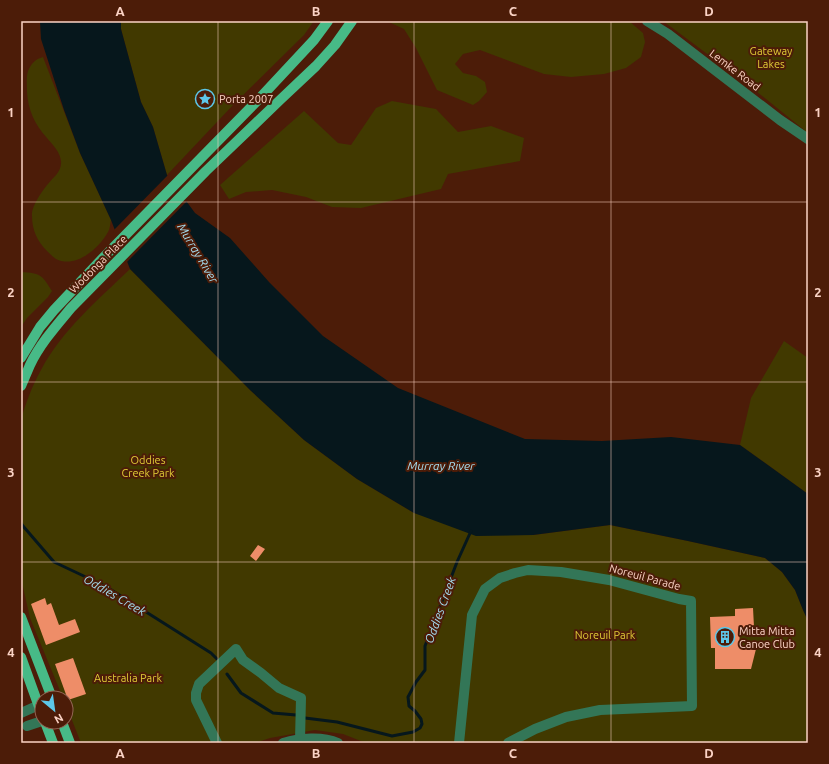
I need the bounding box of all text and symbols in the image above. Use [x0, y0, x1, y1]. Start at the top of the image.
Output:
text: A [115, 4, 125, 18]
text: B [312, 4, 321, 18]
text: C [509, 4, 518, 18]
text: D [704, 4, 714, 18]
park label: Gateway Lakes [750, 45, 793, 70]
street label: Lemke Road [707, 47, 763, 93]
place icon: Porta 2007 [194, 88, 216, 110]
place label: Porta 2007 [219, 93, 273, 105]
text: 1 [7, 105, 15, 119]
text: 1 [814, 105, 822, 119]
water label: Murray River [175, 221, 221, 286]
street label: Wodonga Place [67, 233, 129, 295]
text: 2 [7, 285, 15, 299]
text: 2 [814, 285, 822, 299]
park label: Oddies Creek Park [122, 454, 175, 479]
water label: Murray River [407, 459, 475, 472]
text: 3 [7, 465, 15, 479]
text: 3 [814, 465, 822, 479]
street label: Noreuil Parade [608, 562, 682, 592]
water label: Oddies Creek [82, 572, 149, 618]
water label: Oddies Creek [422, 574, 458, 645]
place label: Mitta Mitta Canoe Club [739, 625, 795, 650]
building icon: Mitta Mitta Canoe Club [714, 626, 736, 648]
park label: Noreuil Park [575, 629, 636, 641]
text: 4 [7, 645, 15, 659]
text: 4 [814, 645, 822, 659]
park label: Australia Park [94, 672, 162, 684]
north arrow [34, 690, 74, 730]
text: N [52, 712, 65, 726]
text: A [115, 746, 125, 760]
text: B [312, 746, 321, 760]
text: C [509, 746, 518, 760]
text: D [704, 746, 714, 760]

